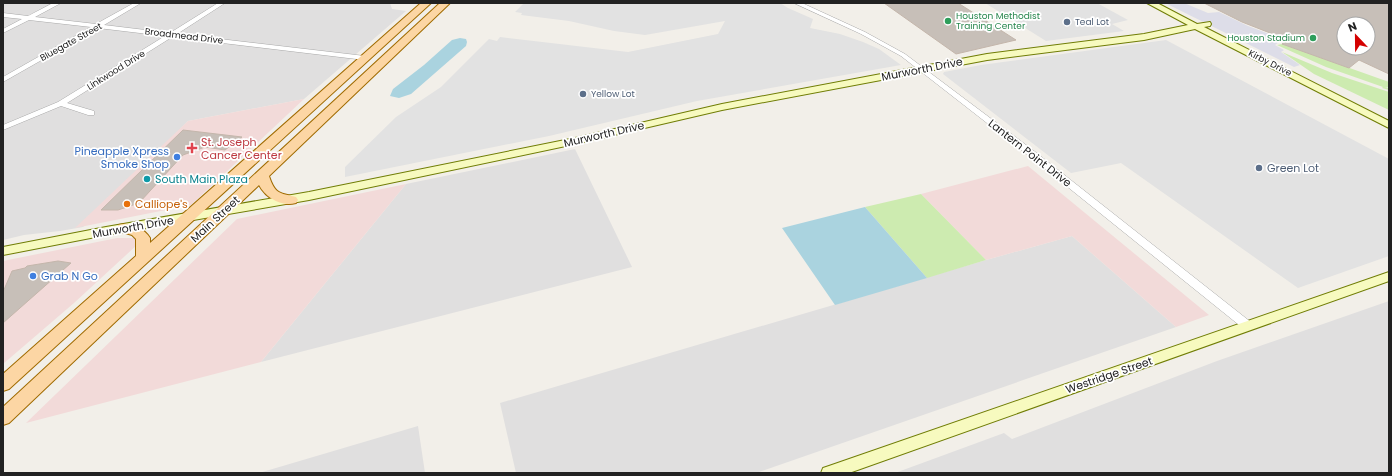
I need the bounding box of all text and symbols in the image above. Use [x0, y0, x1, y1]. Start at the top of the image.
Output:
place label: Houston Methodist Training Center [956, 10, 1040, 32]
marker: Houston Methodist Training Center [943, 16, 953, 26]
place label: Teal Lot [1075, 16, 1109, 28]
north arrow [1336, 16, 1376, 56]
marker: Teal Lot [1062, 17, 1072, 27]
text: N [1345, 18, 1359, 36]
street label: Bluegate Street [38, 20, 104, 64]
street label: Broadmead Drive [144, 25, 224, 47]
place label: Houston Stadium [1227, 32, 1305, 44]
marker: Houston Stadium [1308, 33, 1318, 43]
street label: Linkwood Drive [85, 47, 148, 93]
street label: Kirby Drive [1246, 47, 1294, 79]
street label: Murworth Drive [880, 53, 964, 85]
place label: Yellow Lot [591, 88, 635, 100]
marker: Yellow Lot [578, 89, 588, 99]
street label: Lantern Point Drive [985, 115, 1075, 191]
street label: Murworth Drive [562, 117, 646, 151]
place label: St. Joseph Cancer Center [201, 134, 282, 163]
marker: St. Joseph Cancer Center [186, 142, 198, 154]
place label: Pineapple Xpress Smoke Shop [75, 143, 169, 172]
marker: Pineapple Xpress Smoke Shop [172, 152, 182, 162]
place label: Green Lot [1267, 160, 1319, 176]
marker: Green Lot [1254, 163, 1264, 173]
place label: South Main Plaza [155, 171, 248, 187]
marker: South Main Plaza [142, 174, 152, 184]
street label: Main Street [187, 192, 243, 246]
place label: Calliope's [135, 196, 188, 212]
marker: Calliope's [122, 199, 132, 209]
street label: Murworth Drive [91, 212, 175, 242]
place label: Grab N Go [41, 268, 98, 284]
marker: Grab N Go [28, 271, 38, 281]
street label: Westridge Street [1063, 353, 1155, 397]

